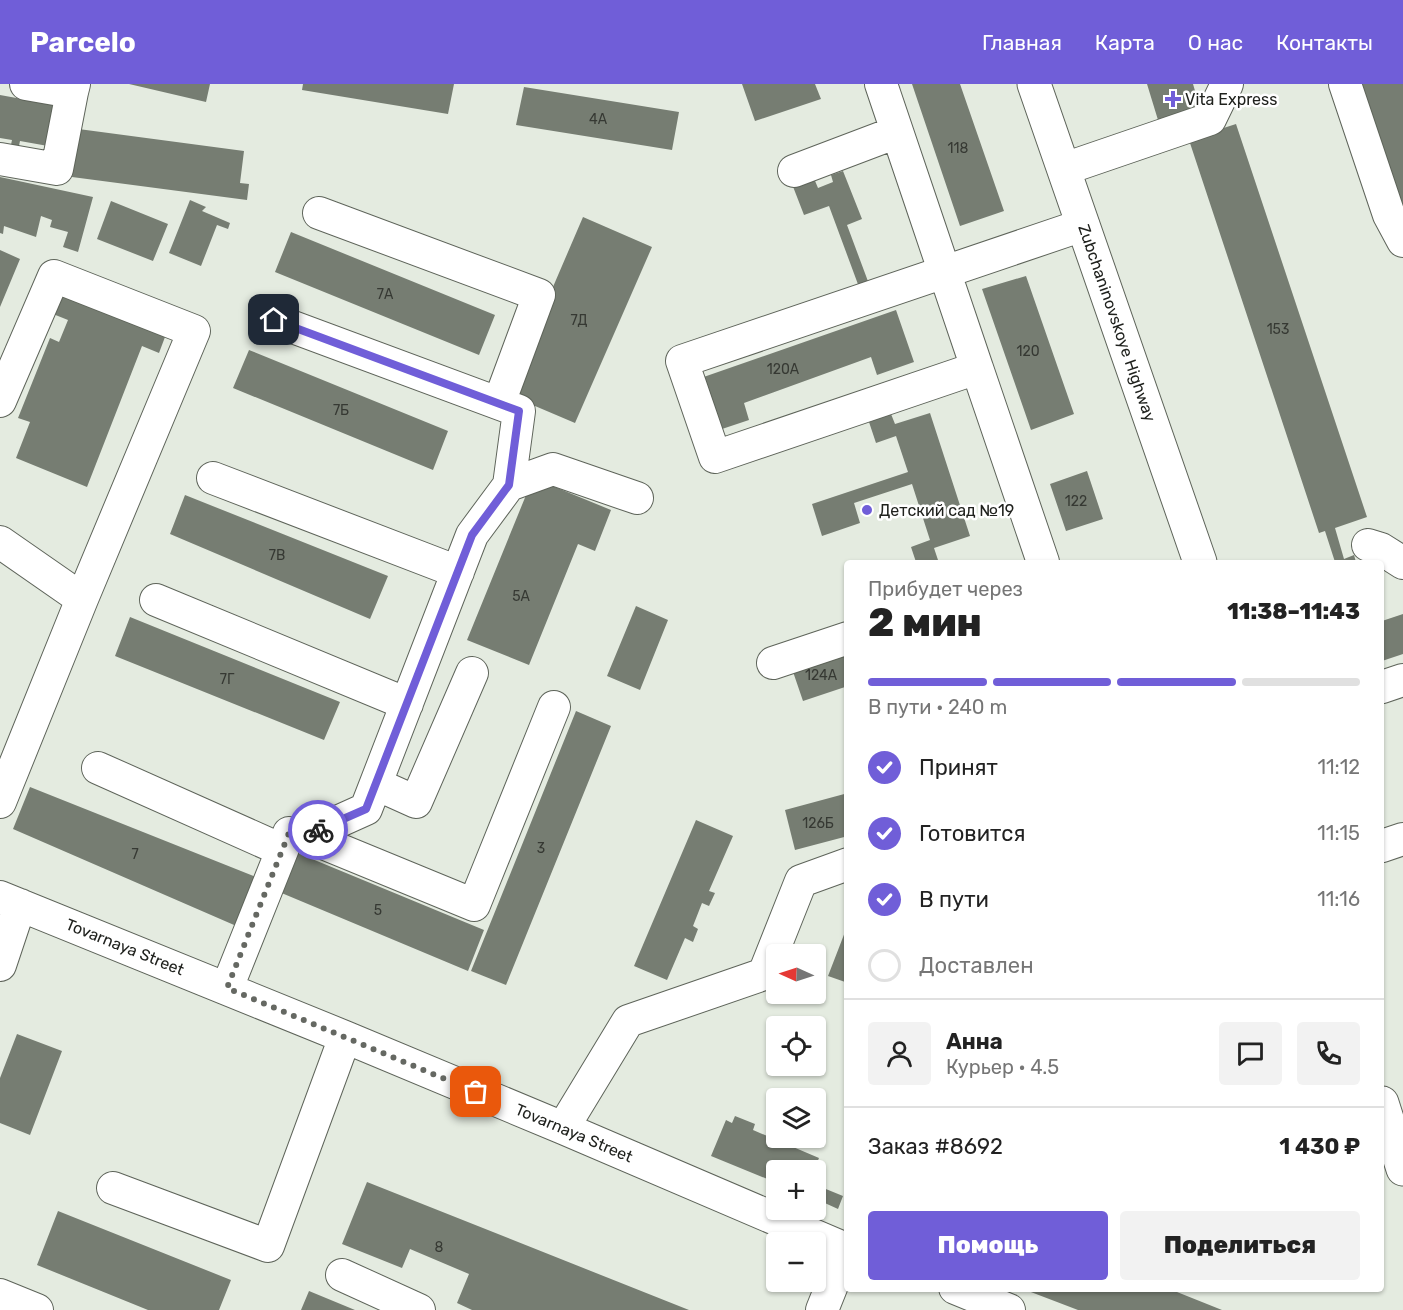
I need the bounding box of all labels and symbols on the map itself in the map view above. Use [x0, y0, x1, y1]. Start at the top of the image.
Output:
place label: Vita Express [1185, 90, 1277, 109]
marker: Vita Express [1166, 92, 1180, 106]
house number: 4А [589, 111, 608, 128]
house number: 118 [948, 140, 969, 157]
street label: Zubchaninovskoye Highway [1074, 222, 1160, 424]
house number: 7А [377, 286, 394, 303]
pin [248, 294, 299, 345]
house number: 7Д [570, 312, 588, 329]
house number: 153 [1267, 321, 1289, 338]
house number: 120 [1016, 343, 1040, 360]
house number: 120А [767, 361, 800, 378]
house number: 7Б [333, 402, 349, 419]
house number: 122 [1065, 493, 1087, 510]
place label: Детский сад №19 [879, 501, 1014, 520]
marker: Детский сад №19 [860, 503, 874, 517]
house number: 7В [269, 547, 285, 564]
house number: 5А [512, 588, 530, 605]
house number: 124А [805, 667, 838, 684]
house number: 7Г [220, 671, 235, 688]
courier [288, 800, 348, 860]
house number: 126Б [802, 815, 834, 832]
house number: 3 [537, 840, 545, 857]
house number: 7 [131, 846, 139, 863]
house number: 5 [374, 902, 382, 919]
street label: Tovarnaya Street [63, 915, 187, 979]
north arrow [766, 944, 826, 1004]
pin [450, 1066, 501, 1117]
street label: Tovarnaya Street [512, 1100, 636, 1166]
house number: 8 [435, 1239, 444, 1256]

